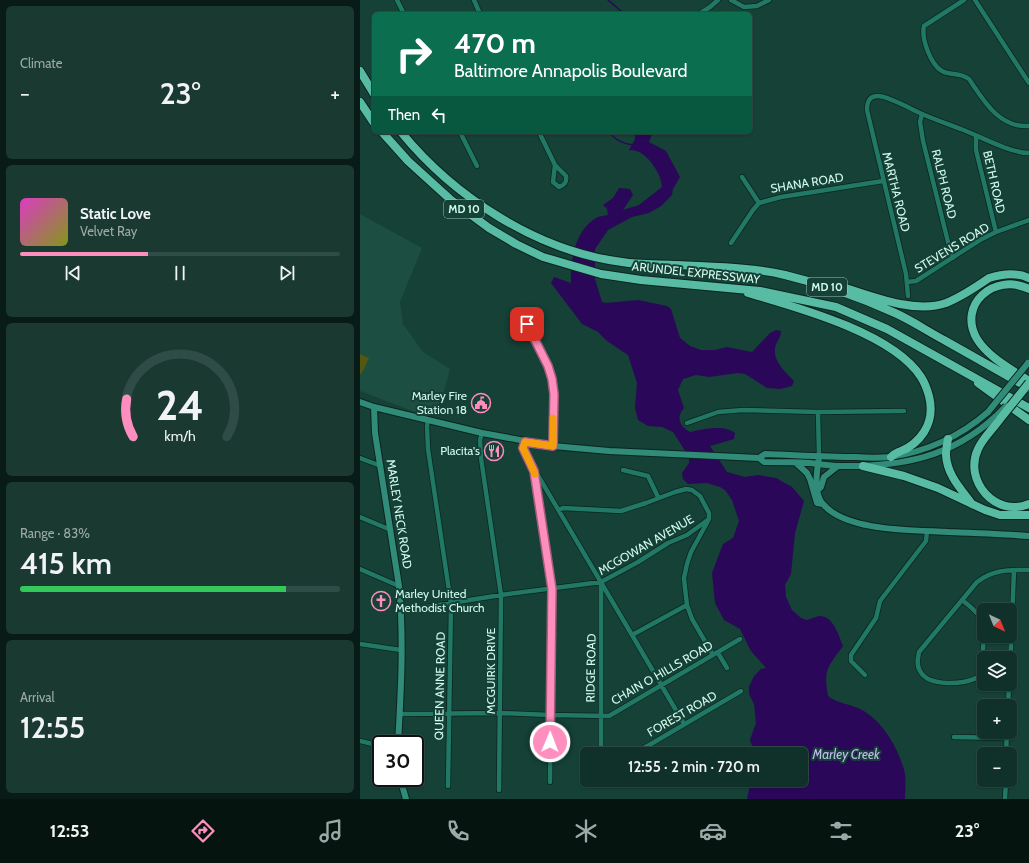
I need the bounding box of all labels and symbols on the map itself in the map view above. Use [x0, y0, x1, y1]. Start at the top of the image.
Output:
street label: RALPH ROAD [929, 148, 960, 220]
street label: BETH ROAD [980, 149, 1009, 215]
street label: MARTHA ROAD [879, 150, 914, 234]
street label: SHANA ROAD [769, 169, 845, 196]
road number: MD 10 [444, 200, 484, 218]
street label: STEVENS ROAD [912, 219, 992, 276]
street label: ARUNDEL EXPRESSWAY [631, 258, 761, 287]
road number: MD 10 [807, 278, 847, 296]
pin [510, 307, 544, 341]
place label: Marley Fire Station 18 [412, 388, 467, 417]
public building icon: Marley Fire Station 18 [470, 392, 492, 414]
restaurant icon: Placita's [483, 440, 505, 462]
place label: Placita's [440, 443, 480, 458]
street label: MARLEY NECK ROAD [383, 458, 416, 570]
street label: MCGOWAN AVENUE [595, 511, 697, 578]
place label: Marley United Methodist Church [395, 586, 485, 615]
church icon: Marley United Methodist Church [370, 590, 392, 612]
north arrow [977, 603, 1017, 643]
street label: MCGUIRK DRIVE [483, 627, 498, 714]
street label: QUEEN ANNE ROAD [431, 631, 448, 740]
street label: RIDGE ROAD [582, 633, 599, 703]
street label: CHAIN O HILLS ROAD [608, 637, 716, 708]
street label: FOREST ROAD [644, 687, 719, 740]
position arrow [529, 721, 571, 763]
speed limit sign: 30 [372, 735, 424, 787]
water label: Marley Creek [812, 746, 880, 762]

